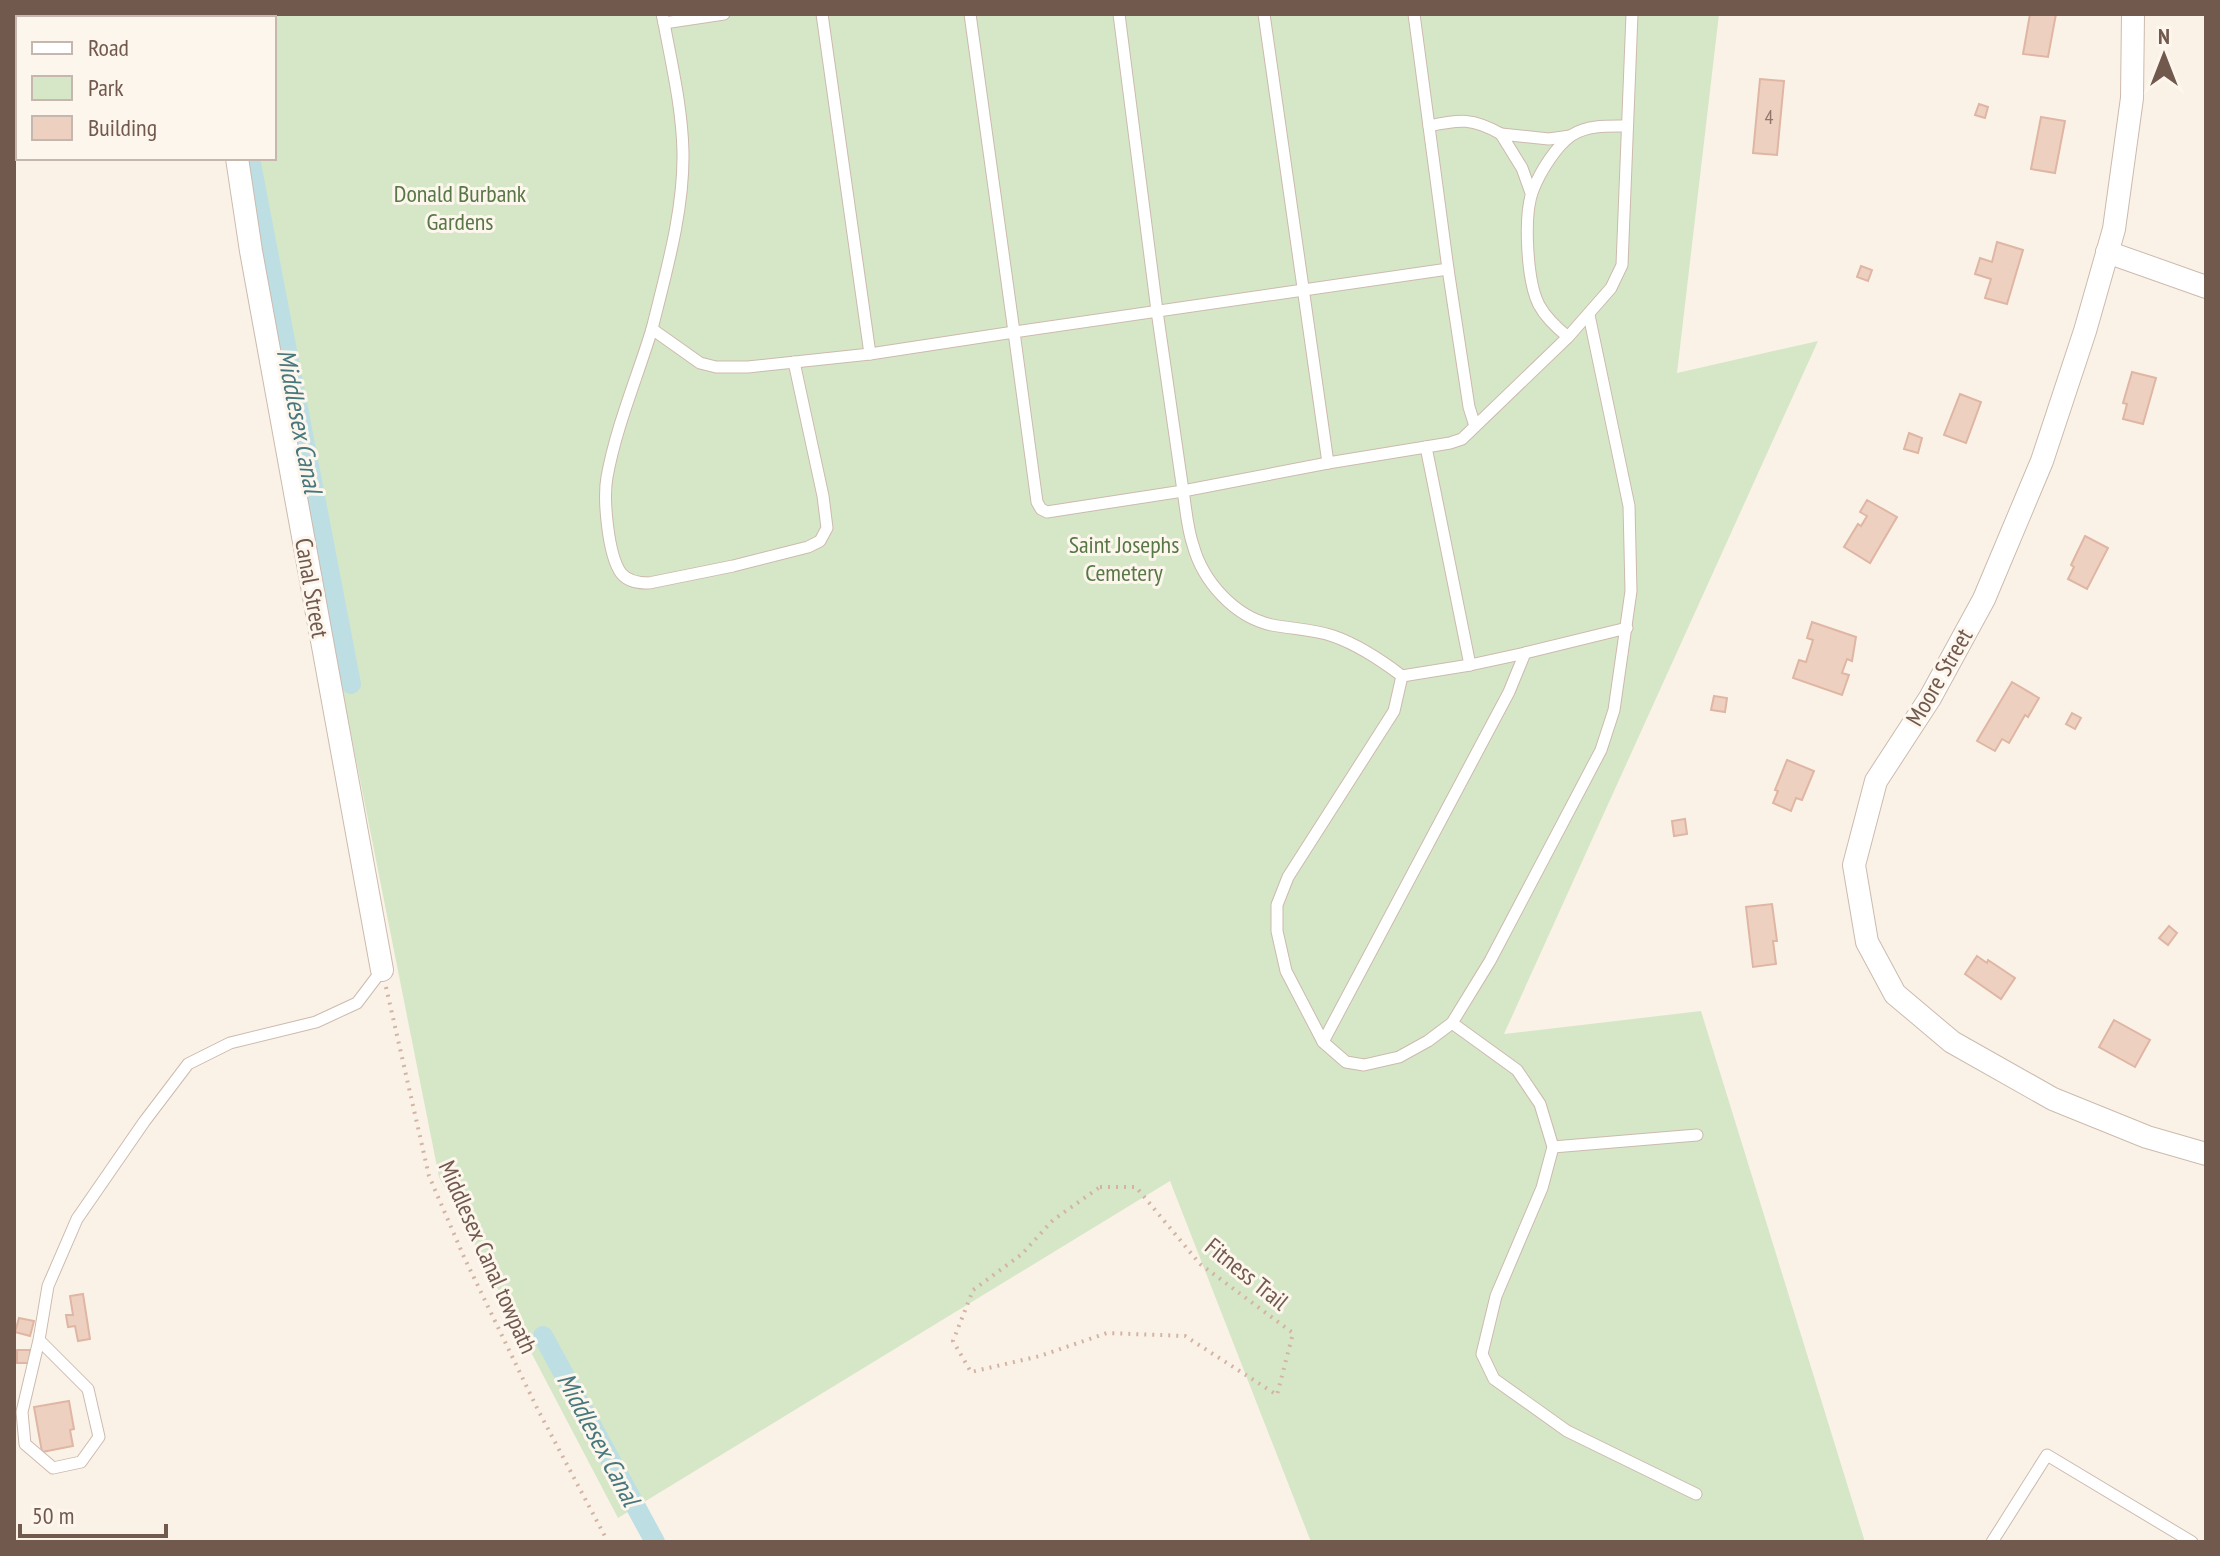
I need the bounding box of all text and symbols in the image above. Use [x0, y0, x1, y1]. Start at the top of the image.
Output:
legend [16, 16, 276, 160]
north arrow [2124, 16, 2204, 96]
text: N [2158, 22, 2170, 50]
text: Road [88, 32, 129, 63]
text: Park [88, 72, 124, 103]
house number: 4 [1765, 104, 1774, 130]
text: Building [88, 112, 157, 143]
park label: Donald Burbank Gardens [394, 178, 527, 237]
water label: Middlesex Canal [270, 346, 331, 499]
park label: Saint Josephs Cemetery [1069, 529, 1179, 588]
street label: Canal Street [288, 536, 336, 641]
street label: Moore Street [1899, 622, 1979, 731]
street label: Middlesex Canal towpath [432, 1156, 544, 1358]
street label: Fitness Trail [1199, 1231, 1295, 1317]
water label: Middlesex Canal [550, 1367, 649, 1514]
scale bar [20, 1488, 166, 1538]
text: 50 m [32, 1500, 74, 1531]

